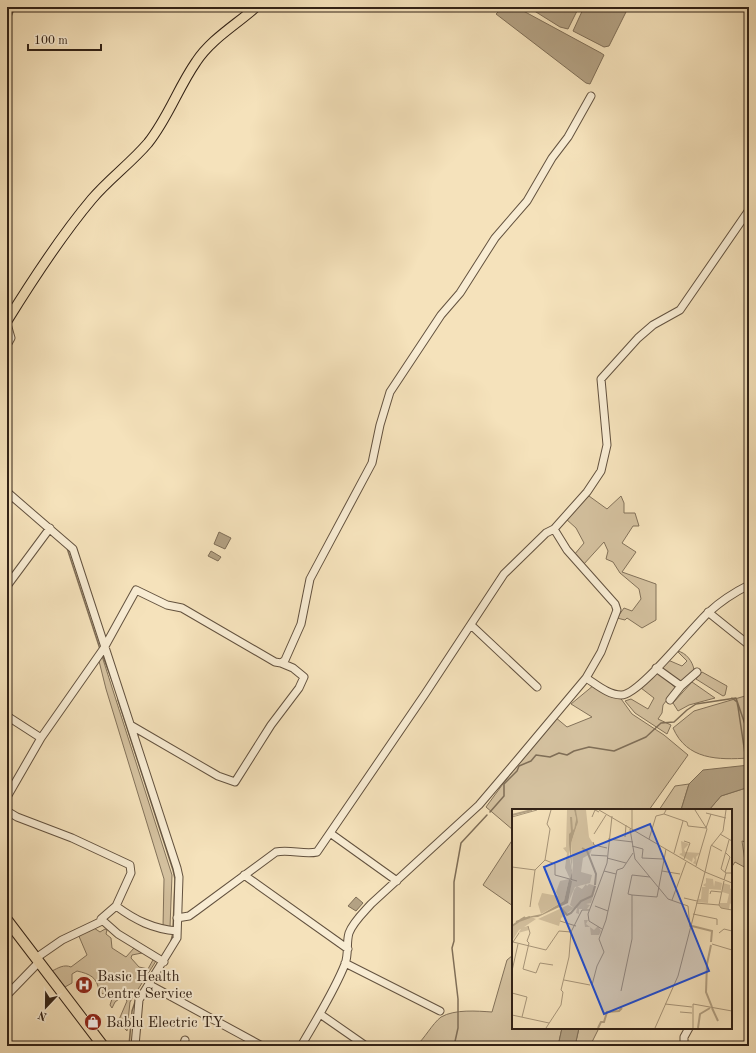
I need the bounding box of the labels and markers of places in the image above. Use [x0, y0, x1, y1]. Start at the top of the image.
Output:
place label: Basic Health Centre Service [97, 970, 192, 1002]
hospital icon: Basic Health Centre Service [74, 975, 94, 995]
shop icon: Bablu Electric TY [83, 1012, 103, 1032]
place label: Bablu Electric TY [106, 1016, 223, 1031]

